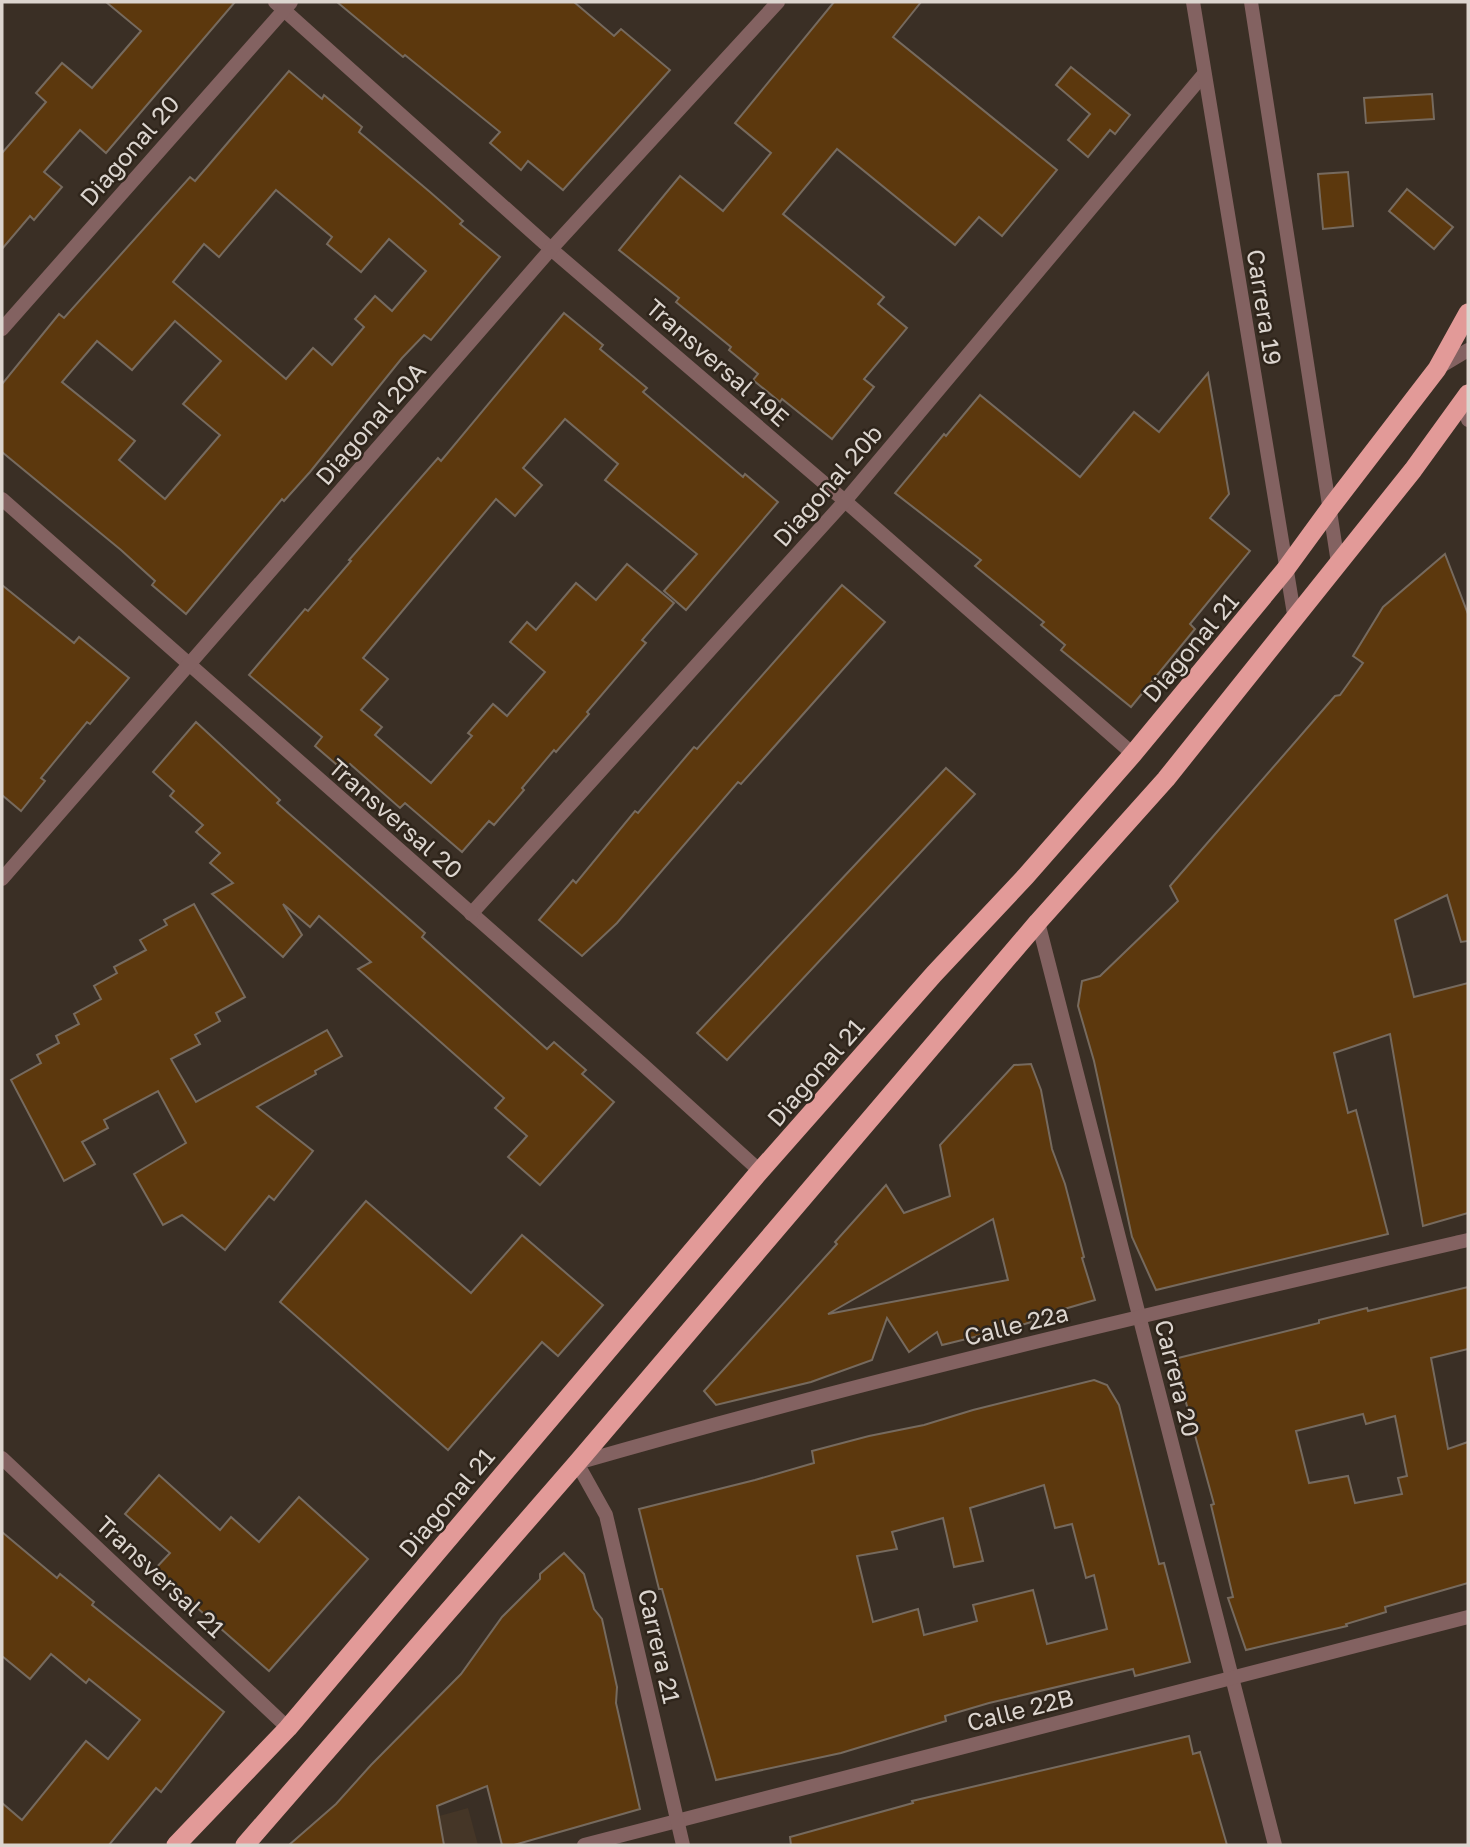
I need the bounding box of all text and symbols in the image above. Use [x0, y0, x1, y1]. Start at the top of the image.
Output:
street label: Diagonal 20 [73, 89, 185, 211]
street label: Carrera 19 [1242, 247, 1288, 367]
street label: Transversal 19E [641, 292, 795, 432]
street label: Diagonal 20A [309, 356, 431, 490]
street label: Diagonal 20b [766, 418, 888, 552]
street label: Diagonal 21 [1136, 587, 1244, 707]
street label: Transversal 20 [323, 752, 469, 884]
street label: Diagonal 21 [760, 1012, 870, 1132]
street label: Calle 22a [961, 1297, 1071, 1351]
street label: Carrera 20 [1149, 1316, 1207, 1440]
street label: Diagonal 21 [392, 1442, 500, 1562]
street label: Transversal 21 [91, 1509, 231, 1643]
street label: Carrera 21 [633, 1586, 687, 1706]
street label: Calle 22B [964, 1682, 1076, 1736]

